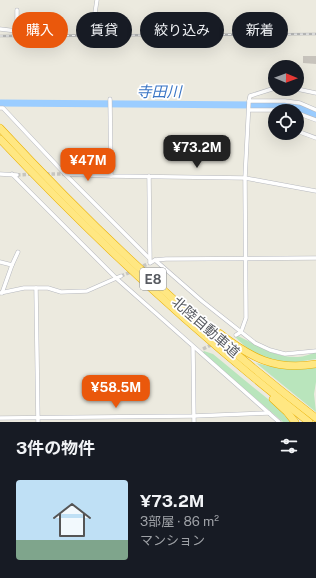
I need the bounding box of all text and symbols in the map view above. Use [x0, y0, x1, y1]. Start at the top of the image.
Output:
chip: 購入 [12, 12, 68, 48]
chip: 賃貸 [76, 12, 132, 48]
chip: 絞り込み [140, 12, 224, 48]
chip: 新着 [232, 12, 288, 48]
north arrow [268, 60, 304, 96]
map controls [268, 60, 304, 140]
water label: 寺田川 [136, 83, 183, 100]
button: locate [268, 104, 304, 140]
pin: ¥73.2M [164, 135, 230, 169]
text: ¥73.2M [172, 140, 222, 155]
pin: ¥47M [64, 148, 112, 182]
text: ¥47M [69, 153, 107, 168]
road number: E8 [140, 268, 166, 290]
street label: 北陸自動車道 [169, 293, 243, 361]
pin: ¥58.5M [83, 375, 149, 409]
text: ¥58.5M [91, 380, 141, 395]
icon: filters [278, 435, 300, 457]
text: 3件の物件 [16, 438, 95, 458]
text: ¥73.2M [140, 491, 204, 511]
icon: home [48, 496, 96, 544]
text: 3部屋 · 86 m² [140, 514, 219, 529]
text: マンション [140, 533, 205, 548]

